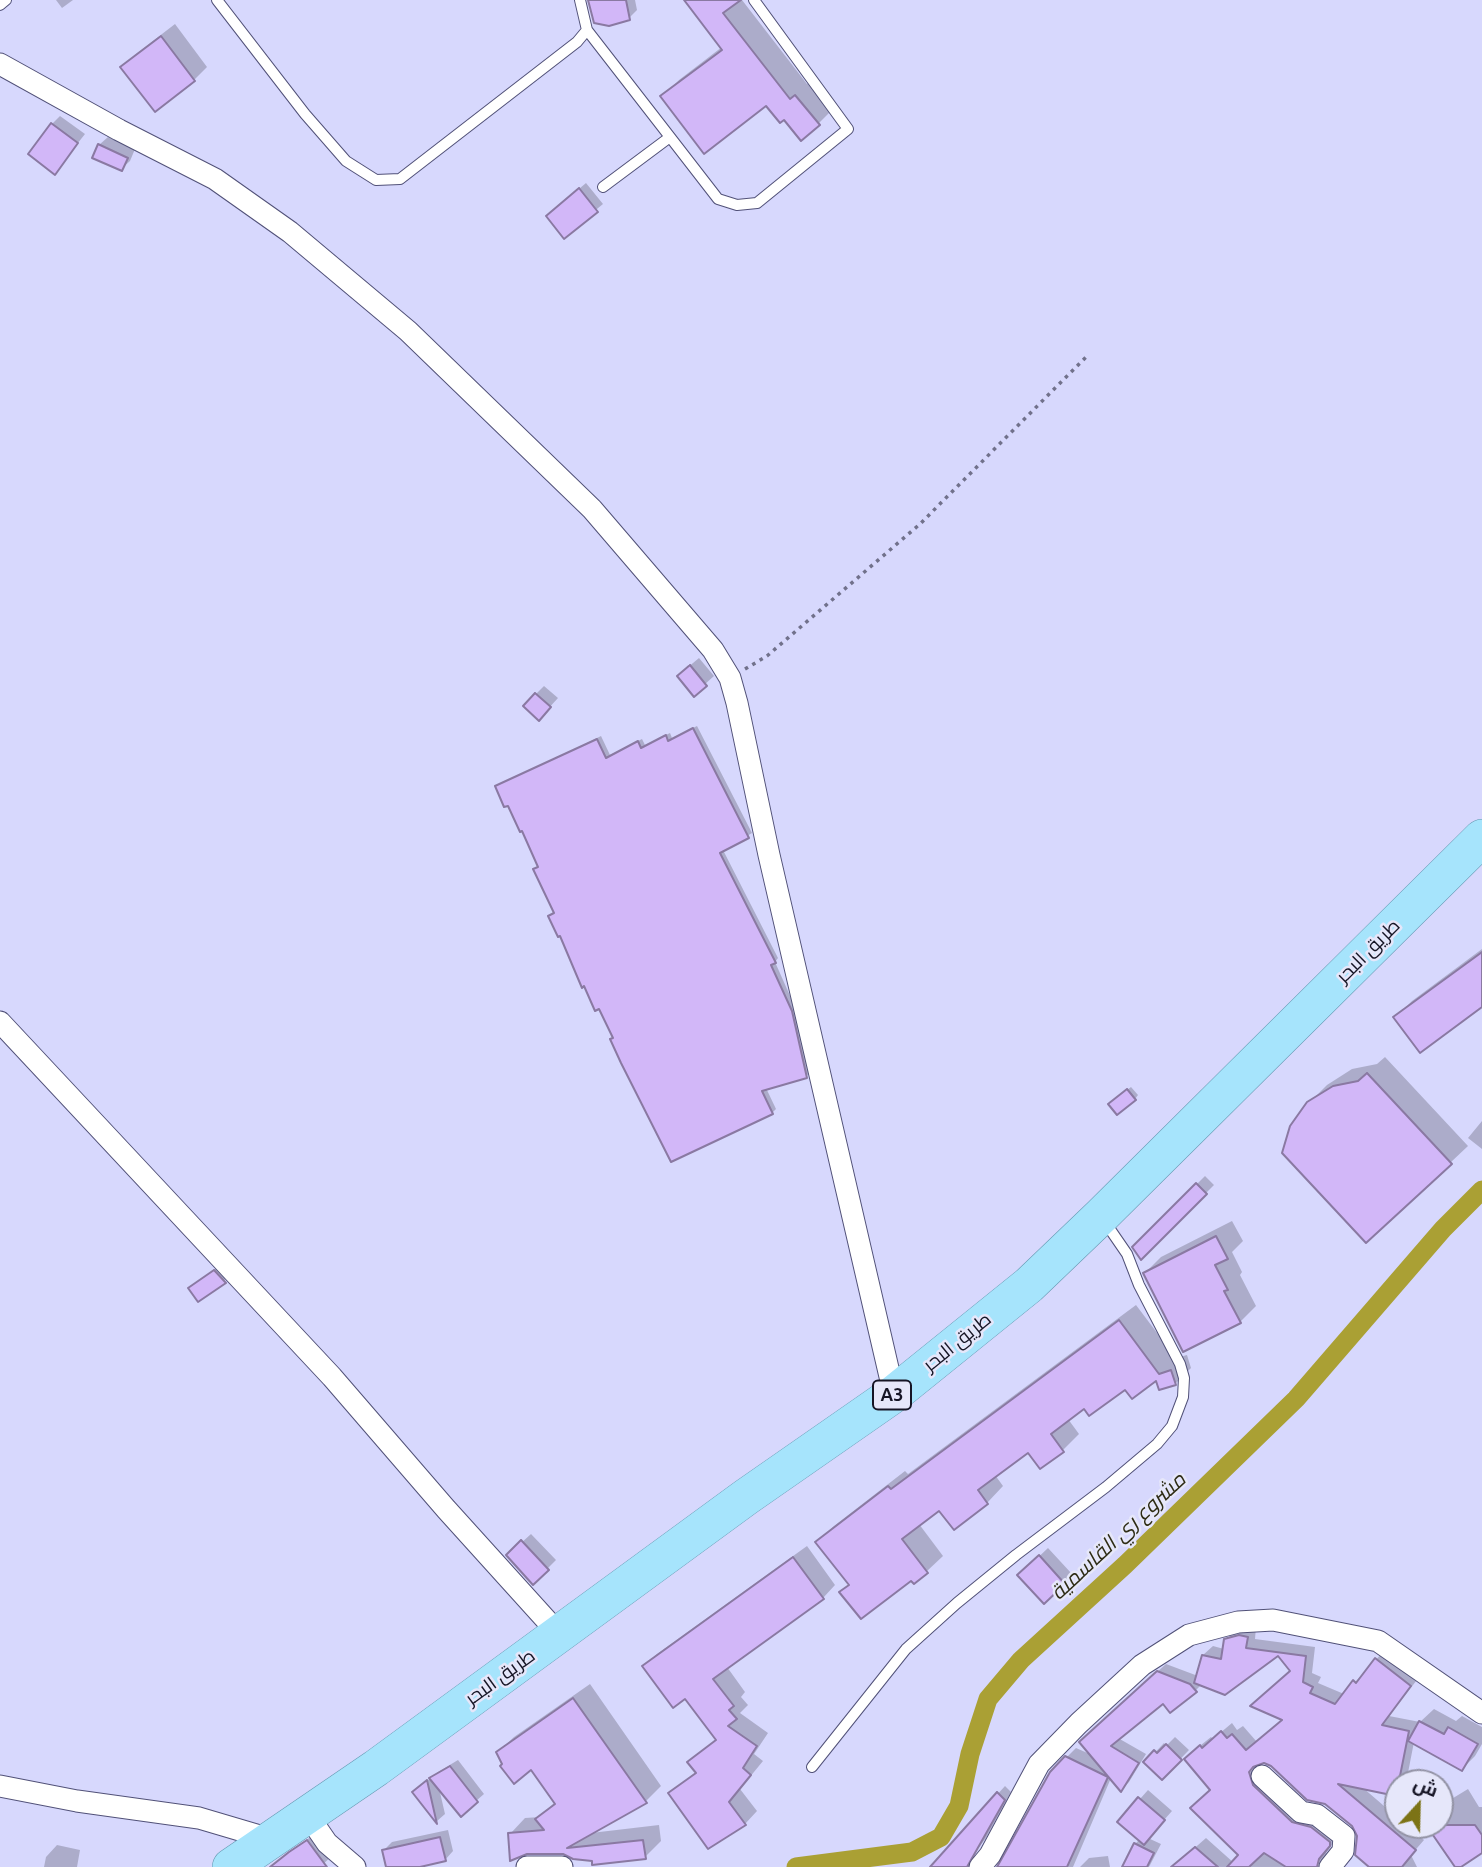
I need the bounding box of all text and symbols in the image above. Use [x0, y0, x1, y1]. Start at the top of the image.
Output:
street label: طريق البحر [1331, 914, 1405, 988]
street label: طريق البحر [918, 1308, 996, 1376]
road number: A3 [873, 1380, 911, 1410]
water label: مشروع ري القاسمية [1045, 1467, 1191, 1605]
street label: طريق البحر [461, 1644, 539, 1710]
north arrow [1384, 1769, 1454, 1839]
text: ش [1411, 1772, 1442, 1801]

